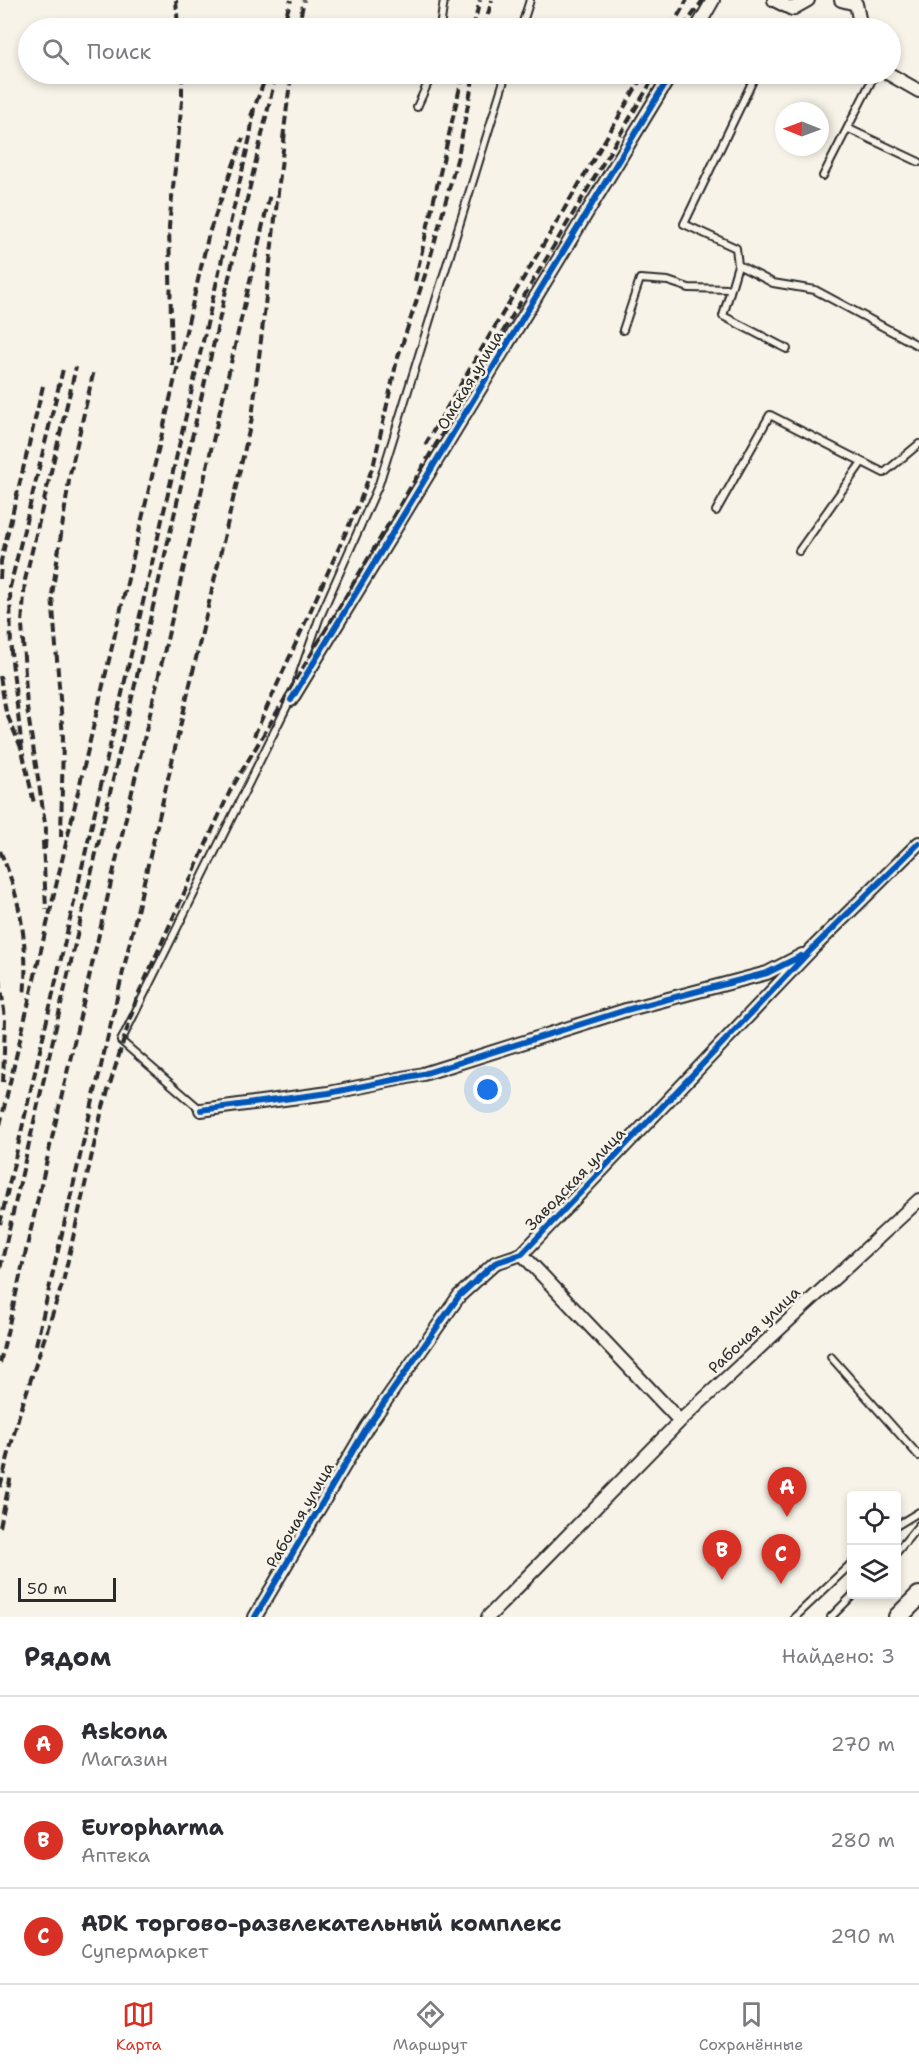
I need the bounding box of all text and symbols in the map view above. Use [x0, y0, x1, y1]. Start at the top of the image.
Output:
search box [18, 18, 901, 84]
icon: search [39, 35, 72, 68]
text: Поиск [87, 37, 151, 66]
north arrow [775, 102, 829, 156]
street label: Омская улица [432, 326, 508, 434]
your location [473, 1075, 502, 1104]
street label: Заводская улица [520, 1123, 630, 1235]
street label: Рабочая улица [703, 1282, 805, 1378]
street label: Рабочая улица [261, 1458, 339, 1572]
pin: A [768, 1468, 806, 1517]
map controls [847, 1491, 901, 1599]
button: locate [847, 1491, 901, 1545]
pin: B [702, 1530, 742, 1580]
pin: C [762, 1534, 800, 1584]
button: layers [847, 1545, 901, 1599]
scale bar [18, 1575, 116, 1602]
text: 50 m [27, 1578, 67, 1599]
text: Рядом [24, 1639, 111, 1674]
text: Найдено: 3 [782, 1643, 895, 1669]
text: Askona [81, 1717, 167, 1746]
text: A [36, 1731, 51, 1757]
text: 270 m [831, 1731, 895, 1757]
text: Магазин [81, 1746, 168, 1772]
text: Europharma [81, 1813, 224, 1842]
text: B [37, 1827, 50, 1853]
text: 280 m [830, 1827, 895, 1853]
text: Аптека [81, 1842, 150, 1868]
text: ADK торгово-развлекательный комплекс [81, 1909, 562, 1938]
text: C [37, 1923, 50, 1949]
text: 290 m [830, 1923, 895, 1949]
text: Супермаркет [81, 1938, 208, 1964]
tab: Карта [116, 1998, 161, 2055]
tab: Маршрут [393, 1998, 467, 2055]
tab: Сохранённые [699, 1998, 803, 2055]

